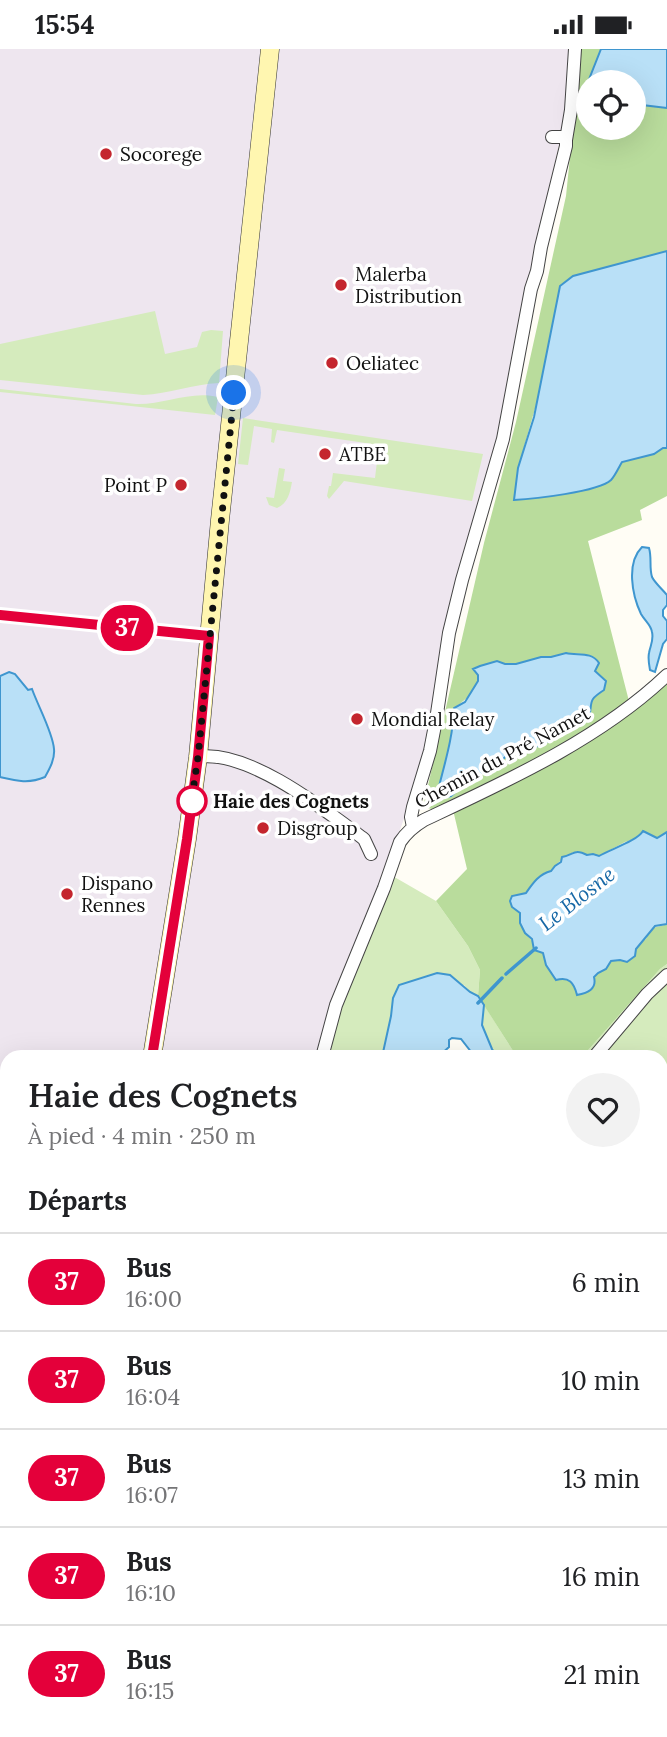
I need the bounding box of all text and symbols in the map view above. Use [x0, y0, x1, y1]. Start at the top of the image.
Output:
text: 15:54 [35, 8, 95, 41]
map controls [576, 70, 646, 140]
button: locate [576, 70, 646, 140]
place label: Socorege [120, 142, 202, 166]
marker: Socorege [98, 146, 114, 162]
place label: Malerba Distribution [355, 262, 462, 308]
marker: Malerba Distribution [333, 277, 349, 293]
place label: Oeliatec [346, 351, 419, 375]
marker: Oeliatec [324, 355, 340, 371]
your location [216, 375, 251, 410]
place label: ATBE [338, 442, 386, 466]
marker: ATBE [317, 446, 333, 462]
place label: Point P [104, 473, 167, 497]
marker: Point P [173, 477, 189, 493]
line badge: 37 [96, 605, 158, 651]
text: 37 [115, 612, 139, 643]
street label: Chemin du Pré Namet [410, 700, 594, 813]
place label: Mondial Relay [371, 707, 495, 731]
marker: Mondial Relay [349, 711, 365, 727]
marker: Haie des Cognets [177, 786, 207, 816]
place label: Haie des Cognets [213, 789, 369, 813]
place label: Disgroup [277, 816, 358, 840]
marker: Disgroup [255, 820, 271, 836]
water label: Le Blosne [533, 860, 620, 937]
place label: Dispano Rennes [81, 871, 153, 917]
marker: Dispano Rennes [59, 886, 75, 902]
button: heart [566, 1073, 640, 1147]
text: Haie des Cognets [28, 1074, 297, 1116]
text: À pied · 4 min · 250 m [28, 1121, 256, 1150]
text: Départs [28, 1184, 127, 1217]
text: Bus [126, 1251, 172, 1284]
text: 37 [54, 1266, 79, 1297]
text: 6 min [572, 1266, 640, 1299]
text: 16:00 [126, 1284, 182, 1313]
text: Bus [126, 1349, 172, 1382]
text: 37 [54, 1364, 79, 1395]
text: 10 min [561, 1364, 640, 1397]
text: 16:04 [126, 1382, 180, 1411]
text: Bus [126, 1447, 172, 1480]
text: 37 [54, 1462, 79, 1493]
text: 13 min [563, 1462, 640, 1495]
text: 16:07 [126, 1480, 178, 1509]
text: Bus [126, 1545, 172, 1578]
text: 37 [54, 1560, 79, 1591]
text: 16 min [562, 1560, 640, 1593]
text: 16:10 [126, 1578, 176, 1607]
text: Bus [126, 1643, 172, 1676]
text: 37 [54, 1658, 79, 1689]
text: 21 min [563, 1658, 640, 1691]
text: 16:15 [126, 1676, 174, 1705]

